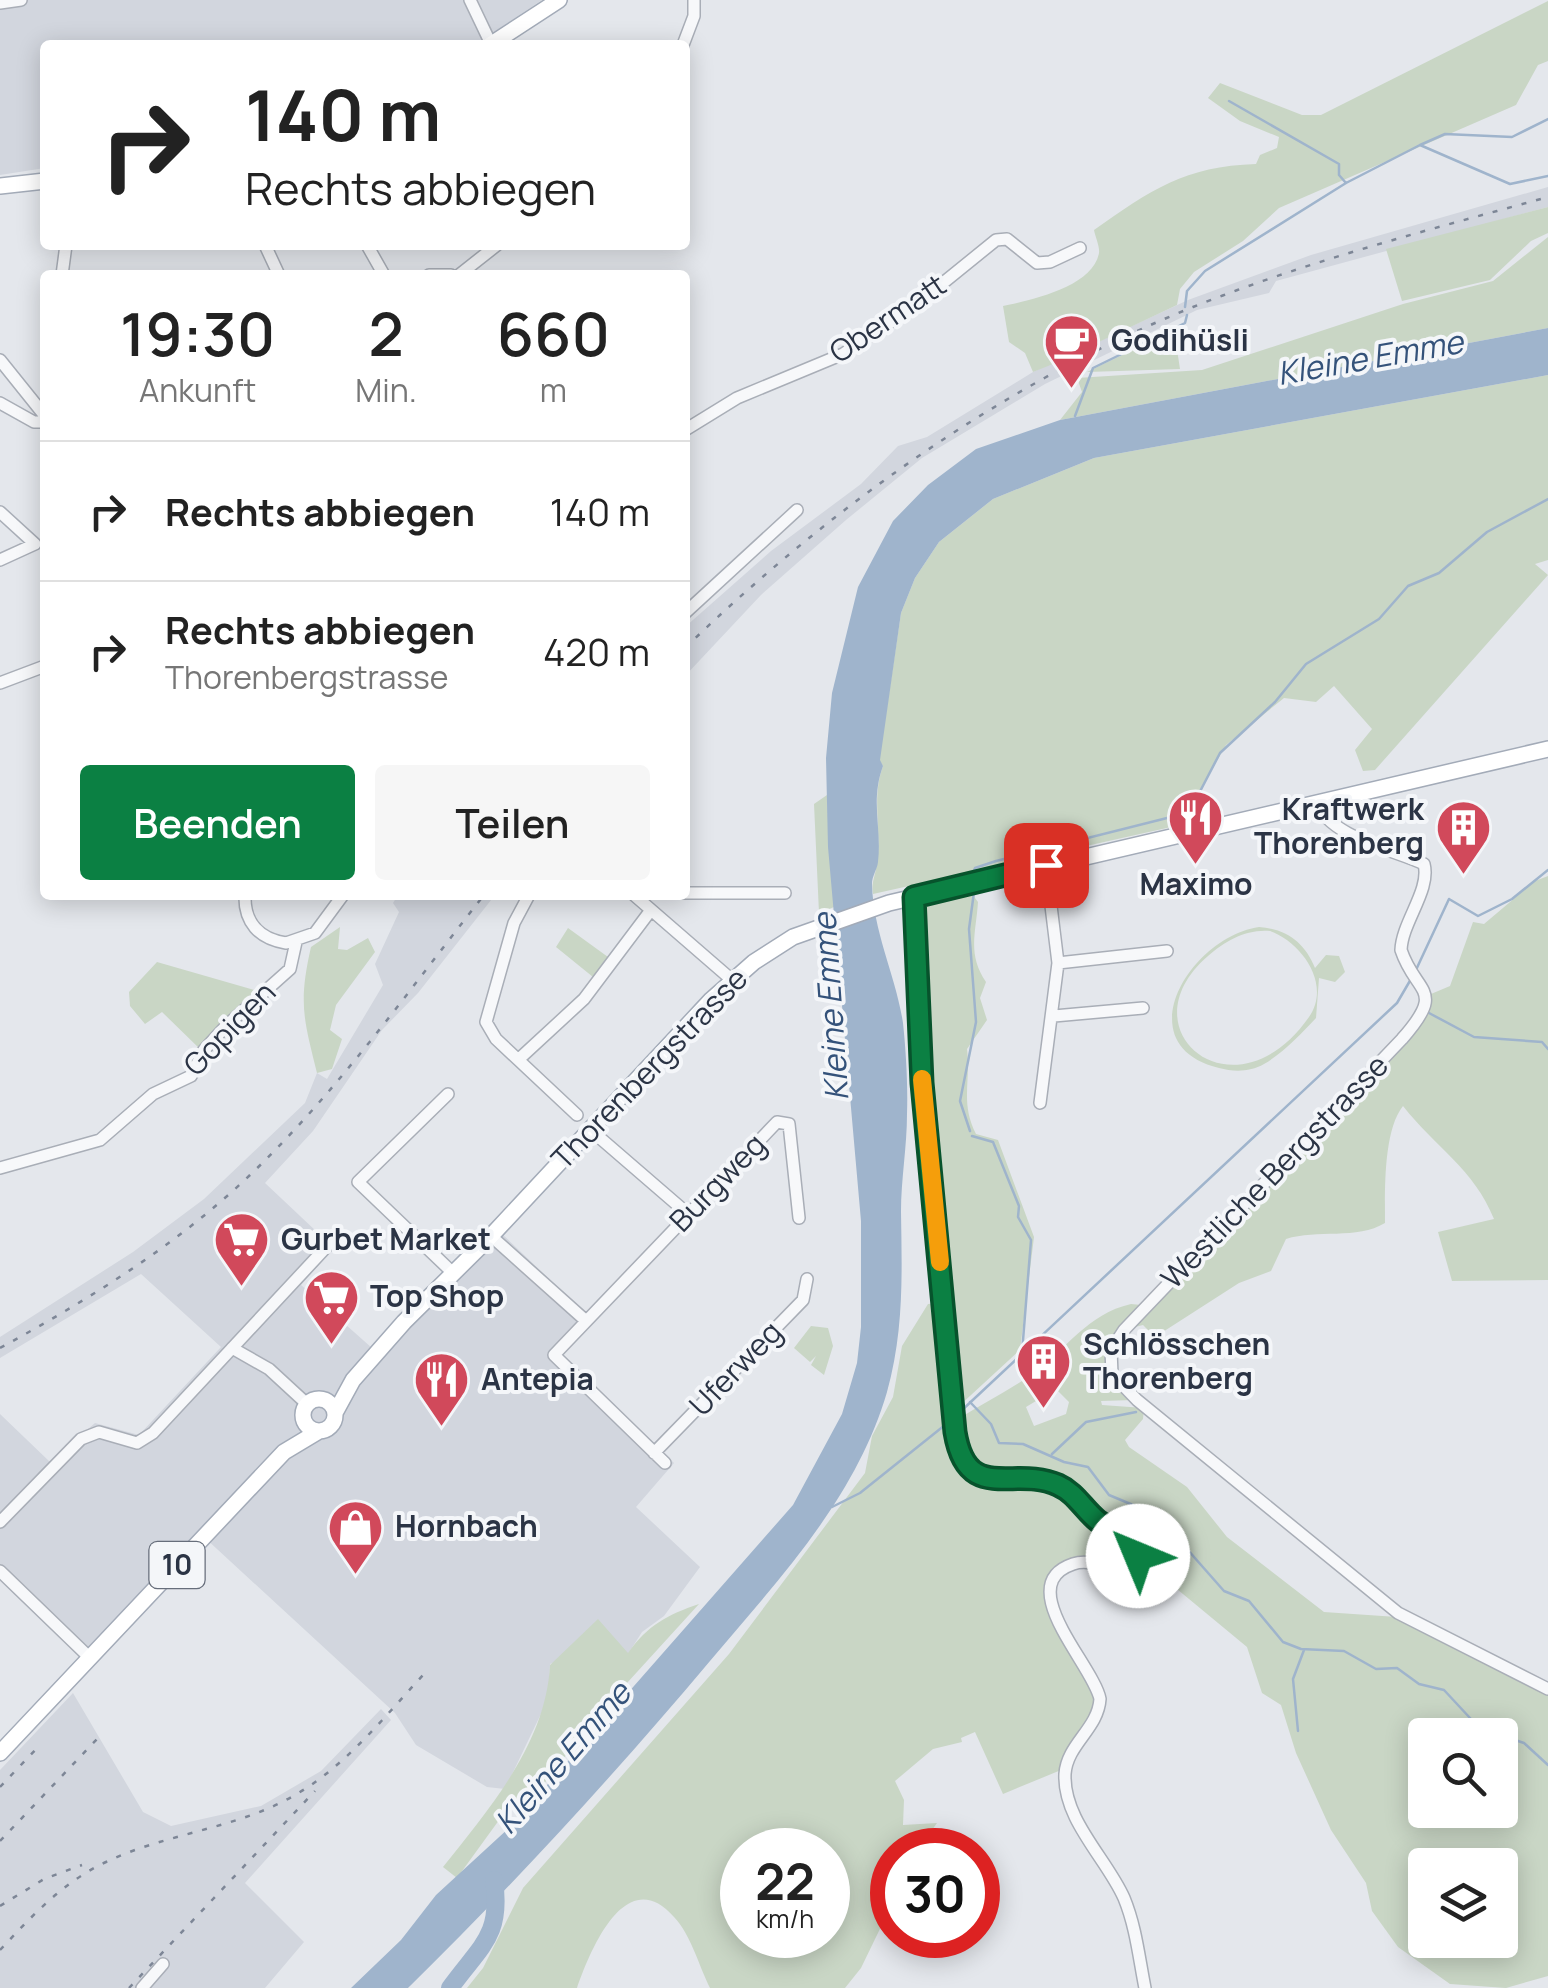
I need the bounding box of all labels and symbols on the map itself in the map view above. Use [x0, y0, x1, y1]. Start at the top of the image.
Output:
street label: Obermatt [821, 264, 953, 372]
cafe icon: Godihüsli [1042, 311, 1102, 390]
place label: Godihüsli [1111, 319, 1249, 360]
water label: Kleine Emme [1274, 319, 1468, 395]
restaurant icon: Maximo [1166, 787, 1226, 866]
place label: Kraftwerk Thorenberg [1254, 788, 1425, 863]
building icon: Kraftwerk Thorenberg [1433, 797, 1493, 876]
pin [1004, 823, 1089, 908]
place label: Maximo [1139, 863, 1253, 904]
water label: Kleine Emme [801, 910, 858, 1102]
street label: Thorenbergstrasse [542, 958, 756, 1178]
street label: Gopigen [174, 972, 284, 1084]
street label: Westliche Bergstrasse [1151, 1045, 1397, 1297]
street label: Burgweg [660, 1124, 774, 1240]
supermarket icon: Gurbet Market [212, 1210, 272, 1289]
place label: Gurbet Market [281, 1218, 491, 1259]
supermarket icon: Top Shop [301, 1267, 361, 1346]
place label: Top Shop [370, 1275, 504, 1316]
street label: Uferweg [679, 1312, 790, 1424]
place label: Schlösschen Thorenberg [1083, 1323, 1270, 1398]
building icon: Schlösschen Thorenberg [1014, 1332, 1074, 1411]
restaurant icon: Antepia [412, 1350, 472, 1429]
place label: Antepia [481, 1358, 594, 1399]
shop icon: Hornbach [326, 1497, 386, 1576]
position arrow [1086, 1504, 1190, 1608]
place label: Hornbach [395, 1505, 538, 1546]
road number: 10 [150, 1542, 204, 1588]
water label: Kleine Emme [484, 1670, 642, 1843]
speed limit sign: 30 [870, 1828, 1000, 1958]

